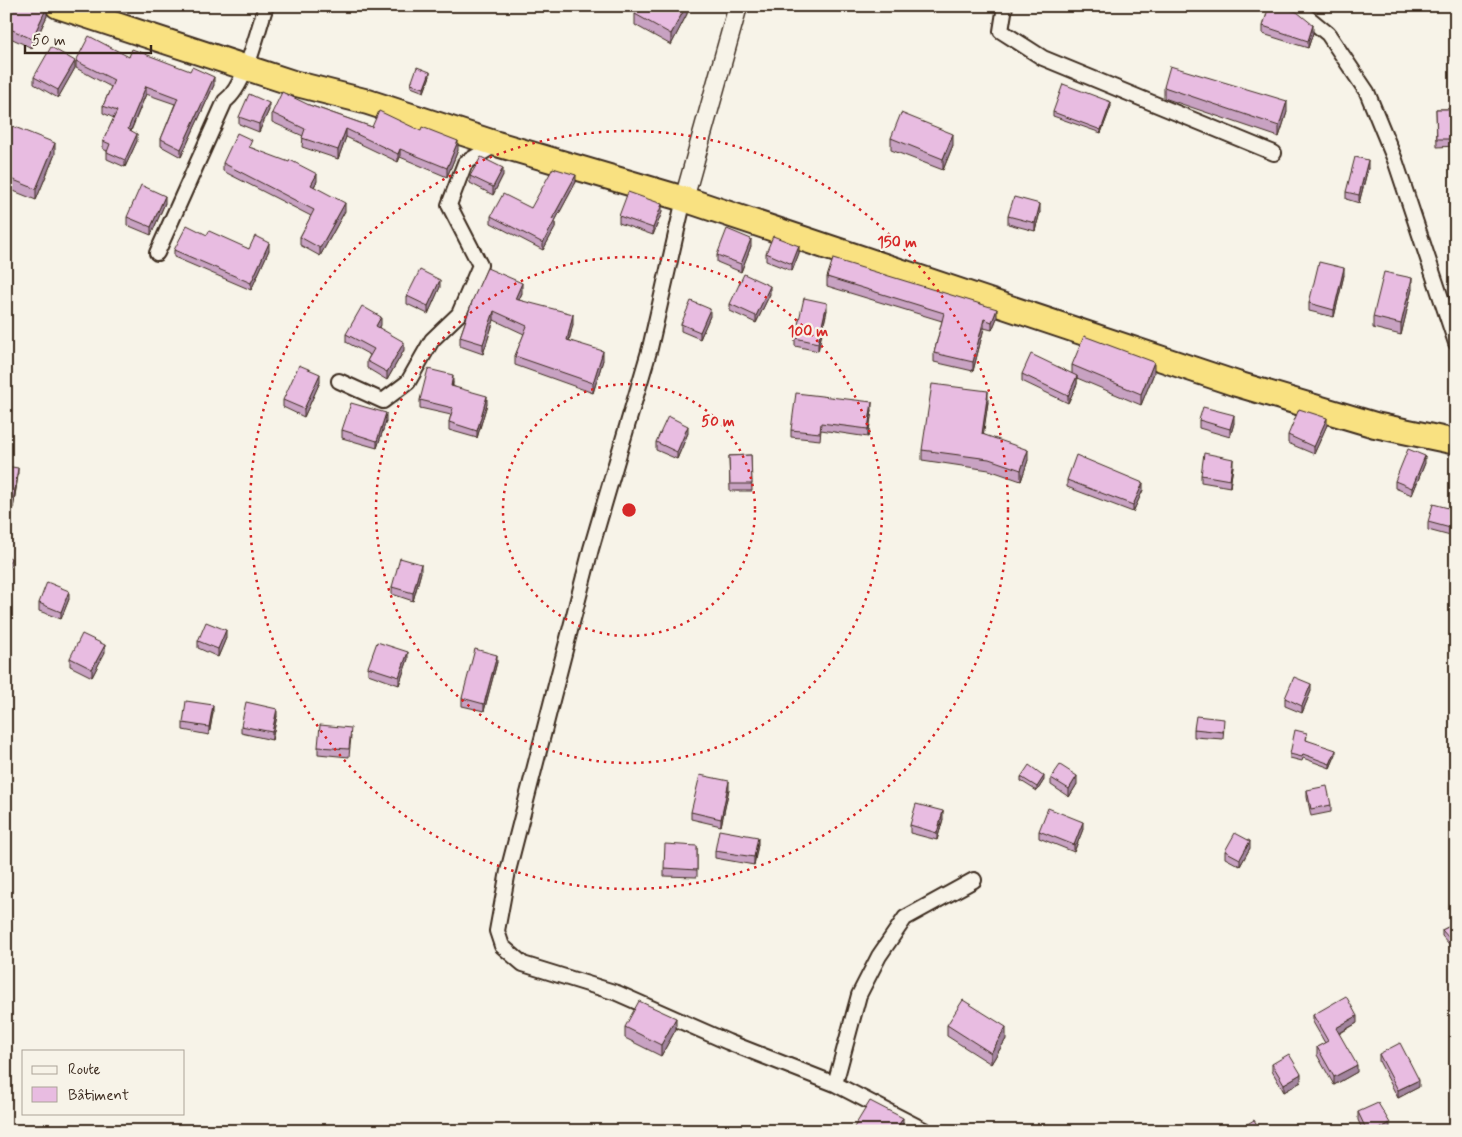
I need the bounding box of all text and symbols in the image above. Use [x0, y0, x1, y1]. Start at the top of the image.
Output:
scale bar [25, 22, 151, 54]
text: 50 m [32, 31, 66, 51]
text: 150 m [877, 233, 917, 253]
text: 100 m [788, 322, 828, 342]
text: 50 m [701, 412, 735, 432]
centre of rings [620, 501, 638, 519]
legend [22, 1050, 185, 1114]
text: Route [68, 1060, 101, 1080]
text: Bâtiment [68, 1086, 129, 1106]

